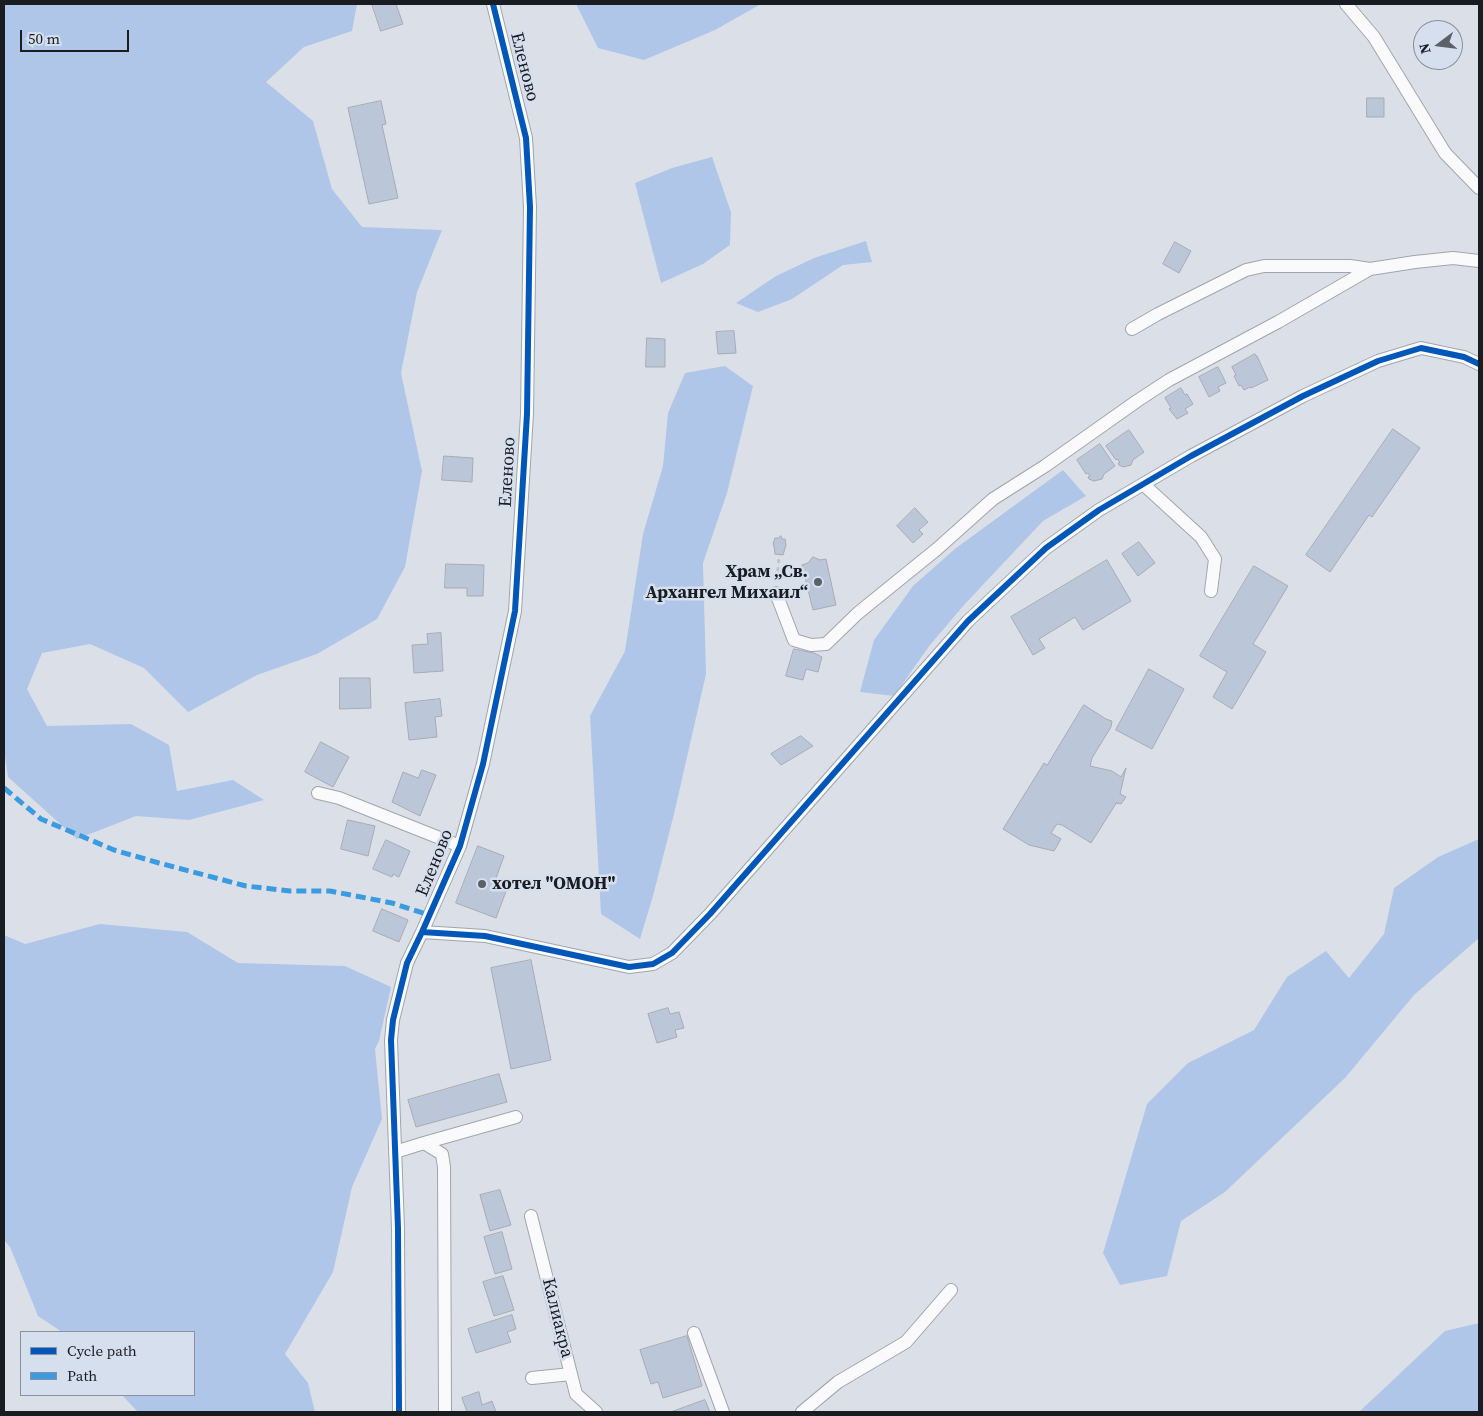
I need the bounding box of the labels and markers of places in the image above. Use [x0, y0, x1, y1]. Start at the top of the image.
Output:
place label: Храм „Св. Архангел Михаил“ [645, 561, 808, 604]
marker: Храм „Св. Архангел Михаил“ [812, 576, 824, 588]
place label: хотел "ОМОН" [492, 873, 616, 895]
marker: хотел "ОМОН" [476, 878, 488, 890]

